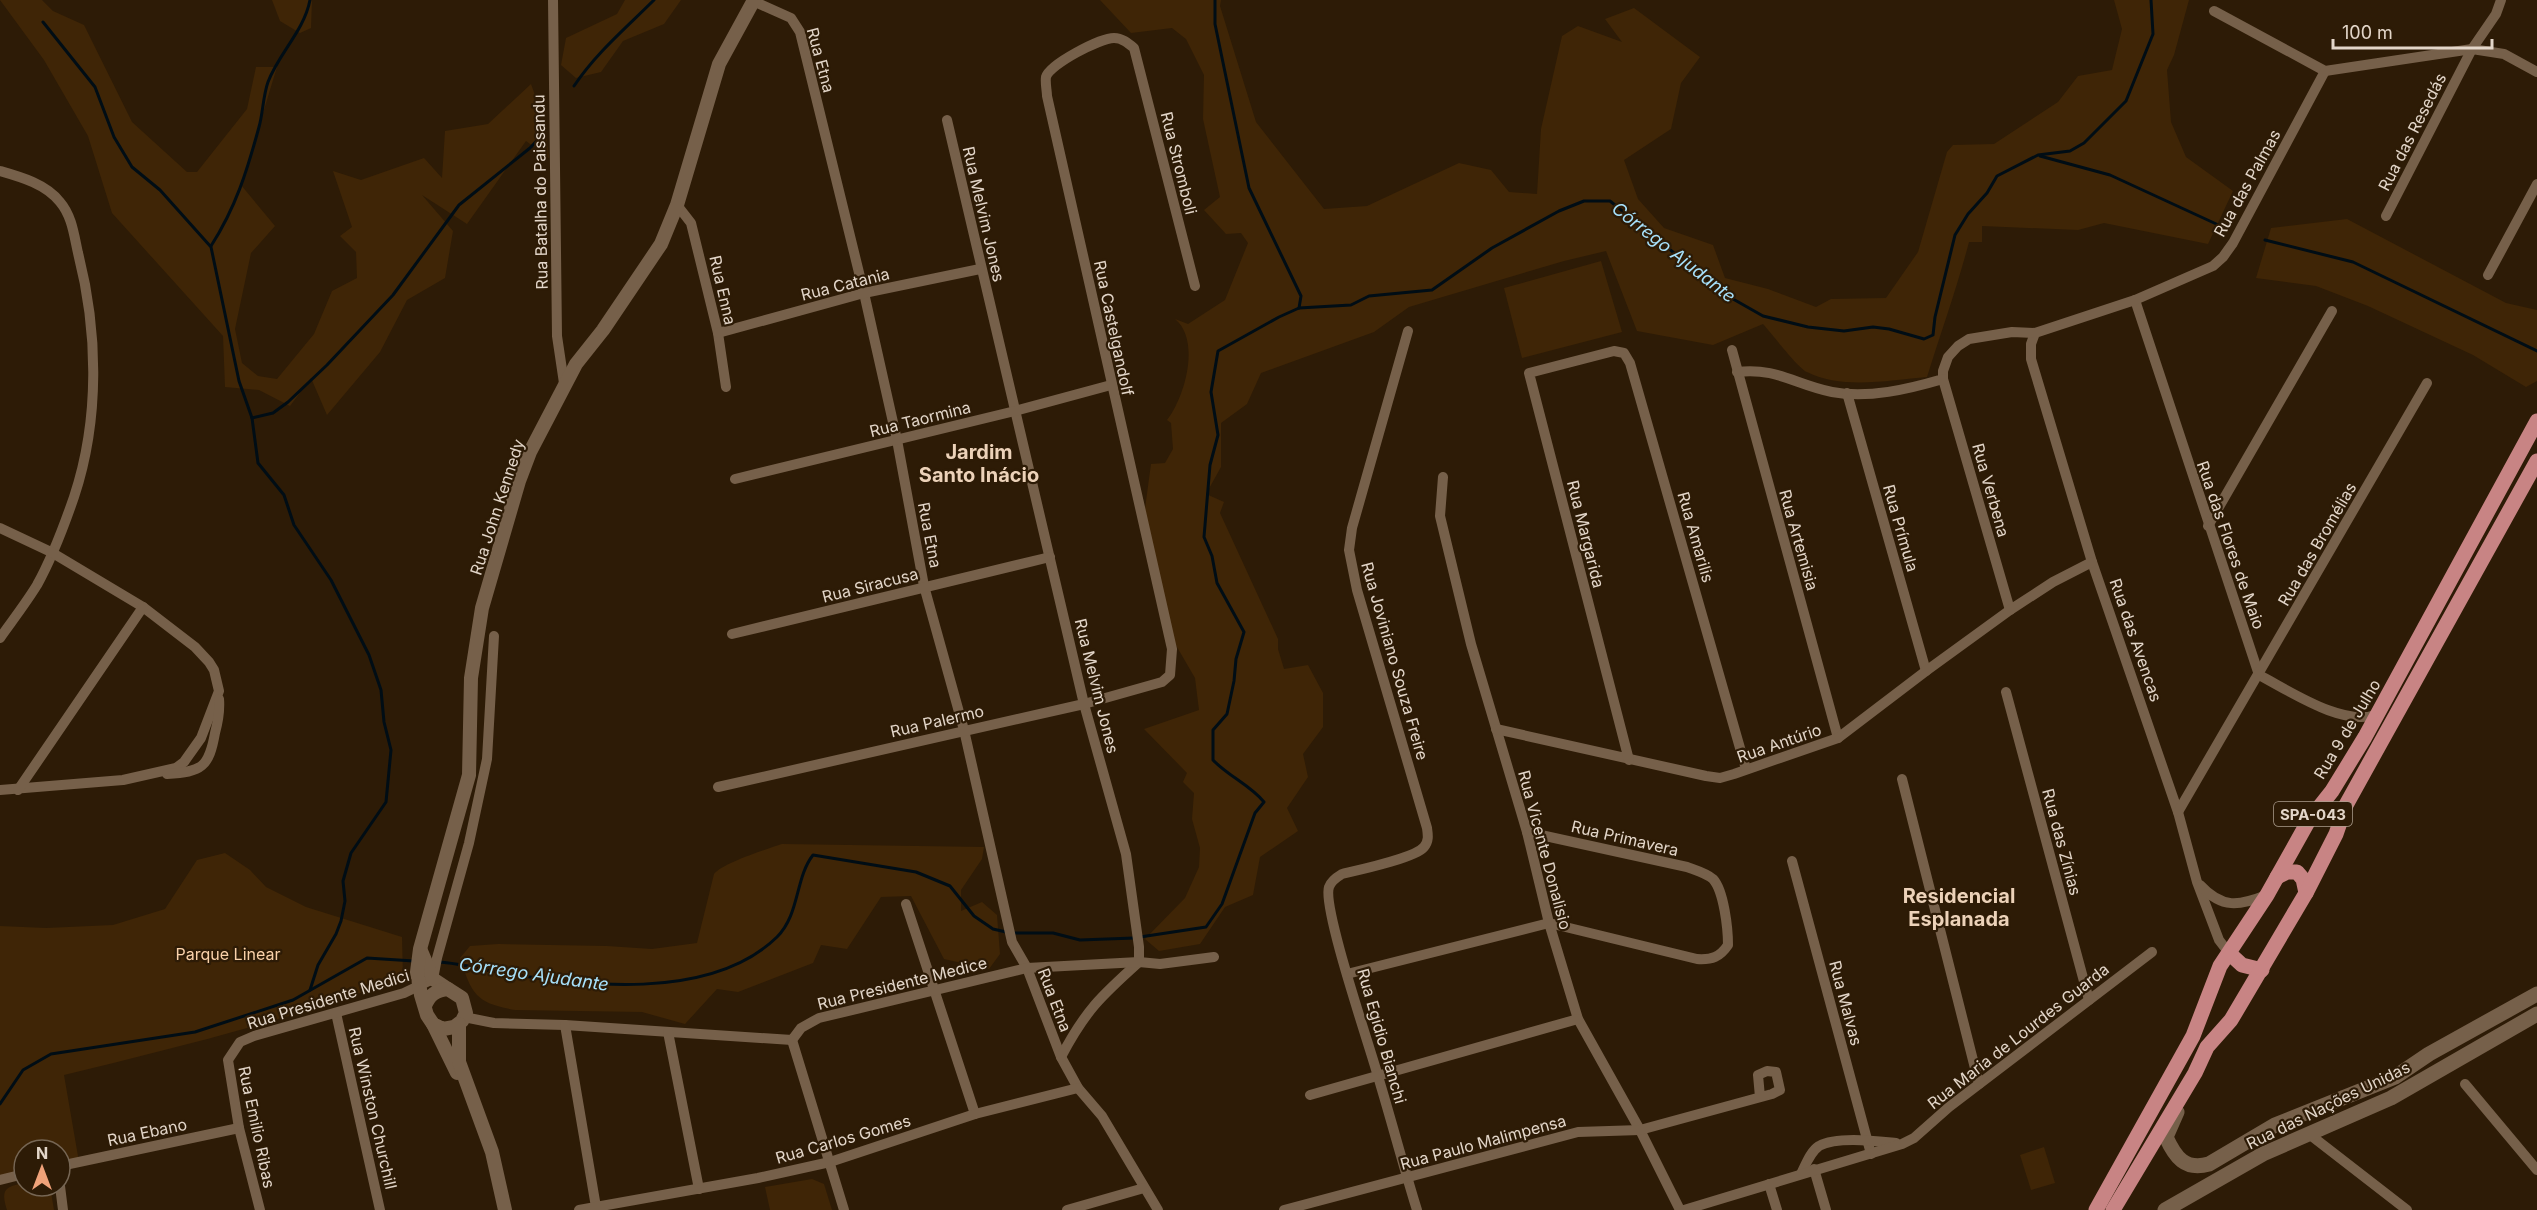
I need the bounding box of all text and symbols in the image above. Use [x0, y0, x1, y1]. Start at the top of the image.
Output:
scale bar [2333, 12, 2492, 50]
text: 100 m [2342, 22, 2393, 43]
street label: Rua Etna [803, 25, 839, 95]
street label: Rua das Resedás [2374, 70, 2450, 194]
street label: Rua Batalha do Paissandu [528, 94, 552, 290]
street label: Rua Stromboli [1157, 110, 1201, 216]
street label: Rua das Palmas [2209, 126, 2285, 240]
street label: Rua Melvim Jones [959, 144, 1009, 284]
water label: Córrego Ajudante [1608, 197, 1740, 307]
street label: Rua Enna [705, 253, 741, 327]
street label: Rua Castelgandolf [1090, 258, 1138, 398]
street label: Rua Catania [799, 263, 891, 305]
street label: Rua Taormina [867, 397, 973, 441]
street label: Rua John Kennedy [466, 436, 528, 578]
district label: Jardim Santo Inácio [919, 440, 1039, 487]
street label: Rua Verbena [1968, 441, 2014, 539]
street label: Rua das Flores de Maio [2193, 458, 2269, 632]
street label: Rua Margarida [1563, 478, 1609, 590]
street label: Rua das Bromélias [2274, 479, 2360, 609]
street label: Rua Prímula [1879, 482, 1923, 574]
street label: Rua Artemisia [1775, 487, 1823, 593]
street label: Rua Amarilis [1673, 489, 1719, 585]
street label: Rua Etna [914, 500, 946, 570]
street label: Rua Joviniano Souza Freire [1357, 560, 1433, 762]
street label: Rua Siracusa [820, 563, 920, 607]
street label: Rua das Avencas [2106, 576, 2166, 704]
street label: Rua Melvim Jones [1071, 616, 1123, 756]
street label: Rua 9 de Julho [2309, 676, 2385, 782]
street label: Rua Palermo [888, 701, 986, 741]
street label: Rua Antúrio [1734, 719, 1824, 767]
street label: Rua Vicente Donalisio [1514, 768, 1576, 932]
street label: Rua das Zínias [2038, 786, 2086, 898]
road number: SPA-043 [2274, 802, 2352, 826]
street label: Rua Primavera [1569, 816, 1681, 860]
district label: Residencial Esplanada [1903, 884, 2015, 931]
park label: Parque Linear [176, 944, 280, 964]
street label: Rua Presidente Medice [815, 952, 989, 1014]
water label: Córrego Ajudante [458, 953, 610, 995]
street label: Rua Malvas [1825, 958, 1867, 1048]
street label: Rua Maria de Lourdes Guarda [1923, 959, 2113, 1113]
street label: Rua Presidente Medici [244, 965, 412, 1033]
street label: Rua Etna [1034, 965, 1076, 1035]
street label: Rua Egidio Bianchi [1353, 966, 1411, 1106]
street label: Rua Winston Churchill [345, 1025, 401, 1191]
street label: Rua das Nações Unidas [2243, 1057, 2413, 1153]
street label: Rua Emilio Ribas [234, 1064, 280, 1190]
street label: Rua Carlos Gomes [773, 1110, 913, 1168]
street label: Rua Paulo Malimpensa [1398, 1110, 1568, 1174]
street label: Rua Ebano [105, 1114, 189, 1150]
north arrow [12, 1138, 72, 1198]
text: N [36, 1143, 48, 1163]

